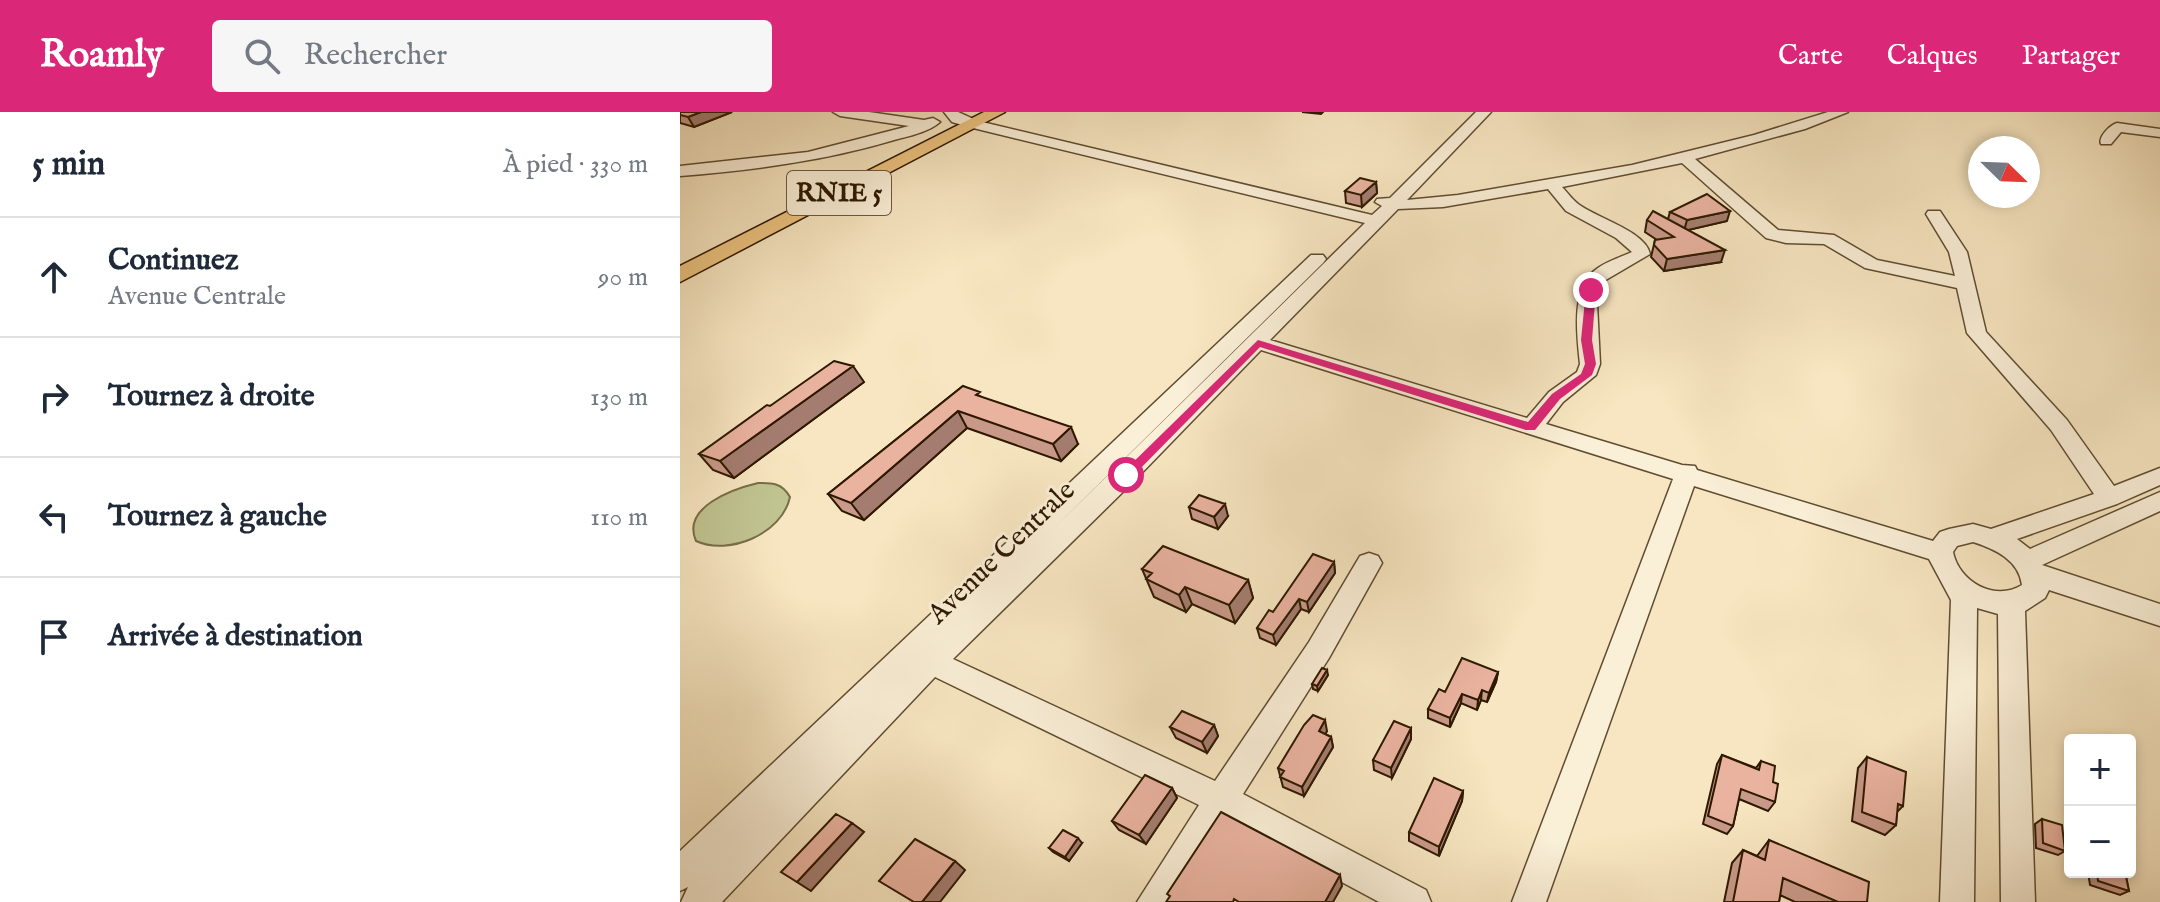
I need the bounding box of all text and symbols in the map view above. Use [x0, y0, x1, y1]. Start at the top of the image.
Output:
search box [212, 20, 772, 92]
text: Roamly [40, 32, 164, 80]
icon: search [240, 34, 284, 78]
text: Rechercher [304, 37, 447, 75]
text: Carte [1778, 39, 1843, 74]
text: Calques [1887, 39, 1978, 74]
text: Partager [2022, 39, 2120, 74]
north arrow [1968, 136, 2040, 208]
text: 5 min [32, 143, 105, 186]
text: À pied · 330 m [503, 148, 648, 181]
road number: RNIE 5 [787, 171, 891, 215]
text: Continuez [108, 242, 239, 280]
icon: ahead [32, 255, 76, 299]
text: 90 m [598, 261, 648, 294]
route end [1573, 272, 1609, 308]
text: Avenue Centrale [108, 280, 286, 313]
icon: right [32, 375, 76, 419]
text: Tournez à droite [108, 378, 315, 416]
text: 130 m [590, 381, 648, 414]
route start [1108, 457, 1144, 493]
street label: Avenue Centrale [920, 474, 1083, 633]
icon: left [32, 495, 76, 539]
text: Tournez à gauche [108, 498, 327, 536]
text: 110 m [590, 501, 648, 534]
icon: arrive [32, 615, 76, 659]
text: Arrivée à destination [108, 618, 363, 656]
map controls [2064, 734, 2136, 878]
button: + [2064, 734, 2136, 806]
button: − [2064, 806, 2136, 878]

